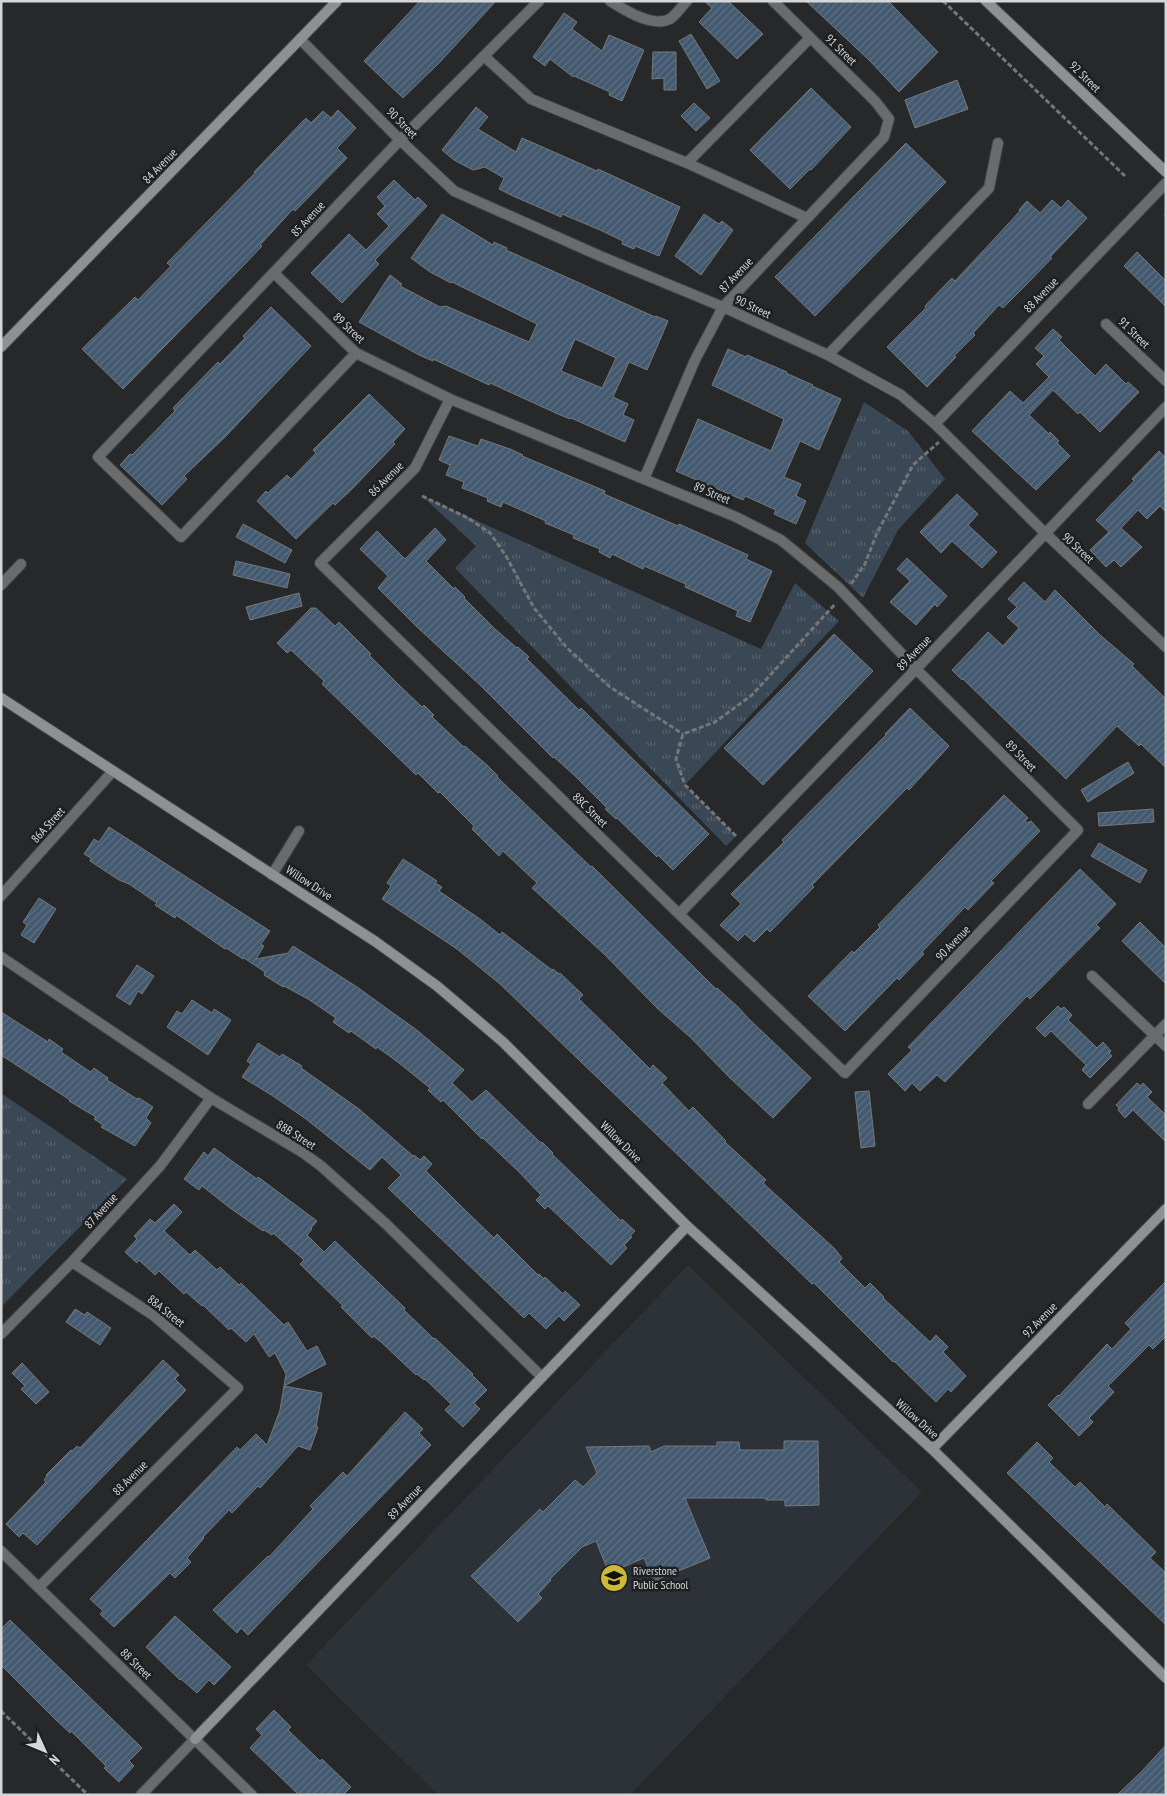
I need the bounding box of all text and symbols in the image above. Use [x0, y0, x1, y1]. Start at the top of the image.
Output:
street label: 91 Street [822, 31, 861, 69]
street label: 92 Street [1066, 58, 1105, 96]
street label: 90 Street [384, 104, 422, 142]
street label: 84 Avenue [139, 145, 180, 186]
street label: 85 Avenue [287, 198, 328, 240]
street label: 87 Avenue [716, 254, 756, 295]
street label: 88 Avenue [1020, 274, 1061, 315]
street label: 90 Street [733, 292, 774, 322]
street label: 89 Street [330, 309, 369, 347]
street label: 91 Street [1115, 314, 1154, 352]
street label: 86 Avenue [365, 458, 406, 499]
street label: 89 Street [692, 478, 733, 507]
street label: 90 Street [1059, 529, 1098, 567]
street label: 89 Avenue [893, 632, 934, 673]
street label: 89 Street [1003, 737, 1041, 775]
street label: 88C Street [570, 789, 612, 831]
street label: 86A Street [28, 803, 68, 846]
street label: Willow Drive [283, 862, 335, 903]
street label: 90 Avenue [932, 922, 973, 963]
street label: 88B Street [274, 1117, 319, 1153]
street label: Willow Drive [597, 1118, 645, 1166]
street label: 87 Avenue [81, 1190, 121, 1232]
street label: 88A Street [145, 1291, 189, 1330]
street label: 92 Avenue [1019, 1299, 1060, 1340]
street label: Willow Drive [893, 1395, 942, 1442]
street label: 88 Avenue [109, 1457, 150, 1498]
street label: 89 Avenue [384, 1481, 425, 1522]
school or university icon: Riverstone Public School [599, 1563, 629, 1593]
place label: Riverstone Public School [633, 1563, 689, 1592]
street label: 88 Street [117, 1645, 156, 1683]
north arrow [20, 1726, 70, 1776]
text: N [45, 1751, 63, 1769]

